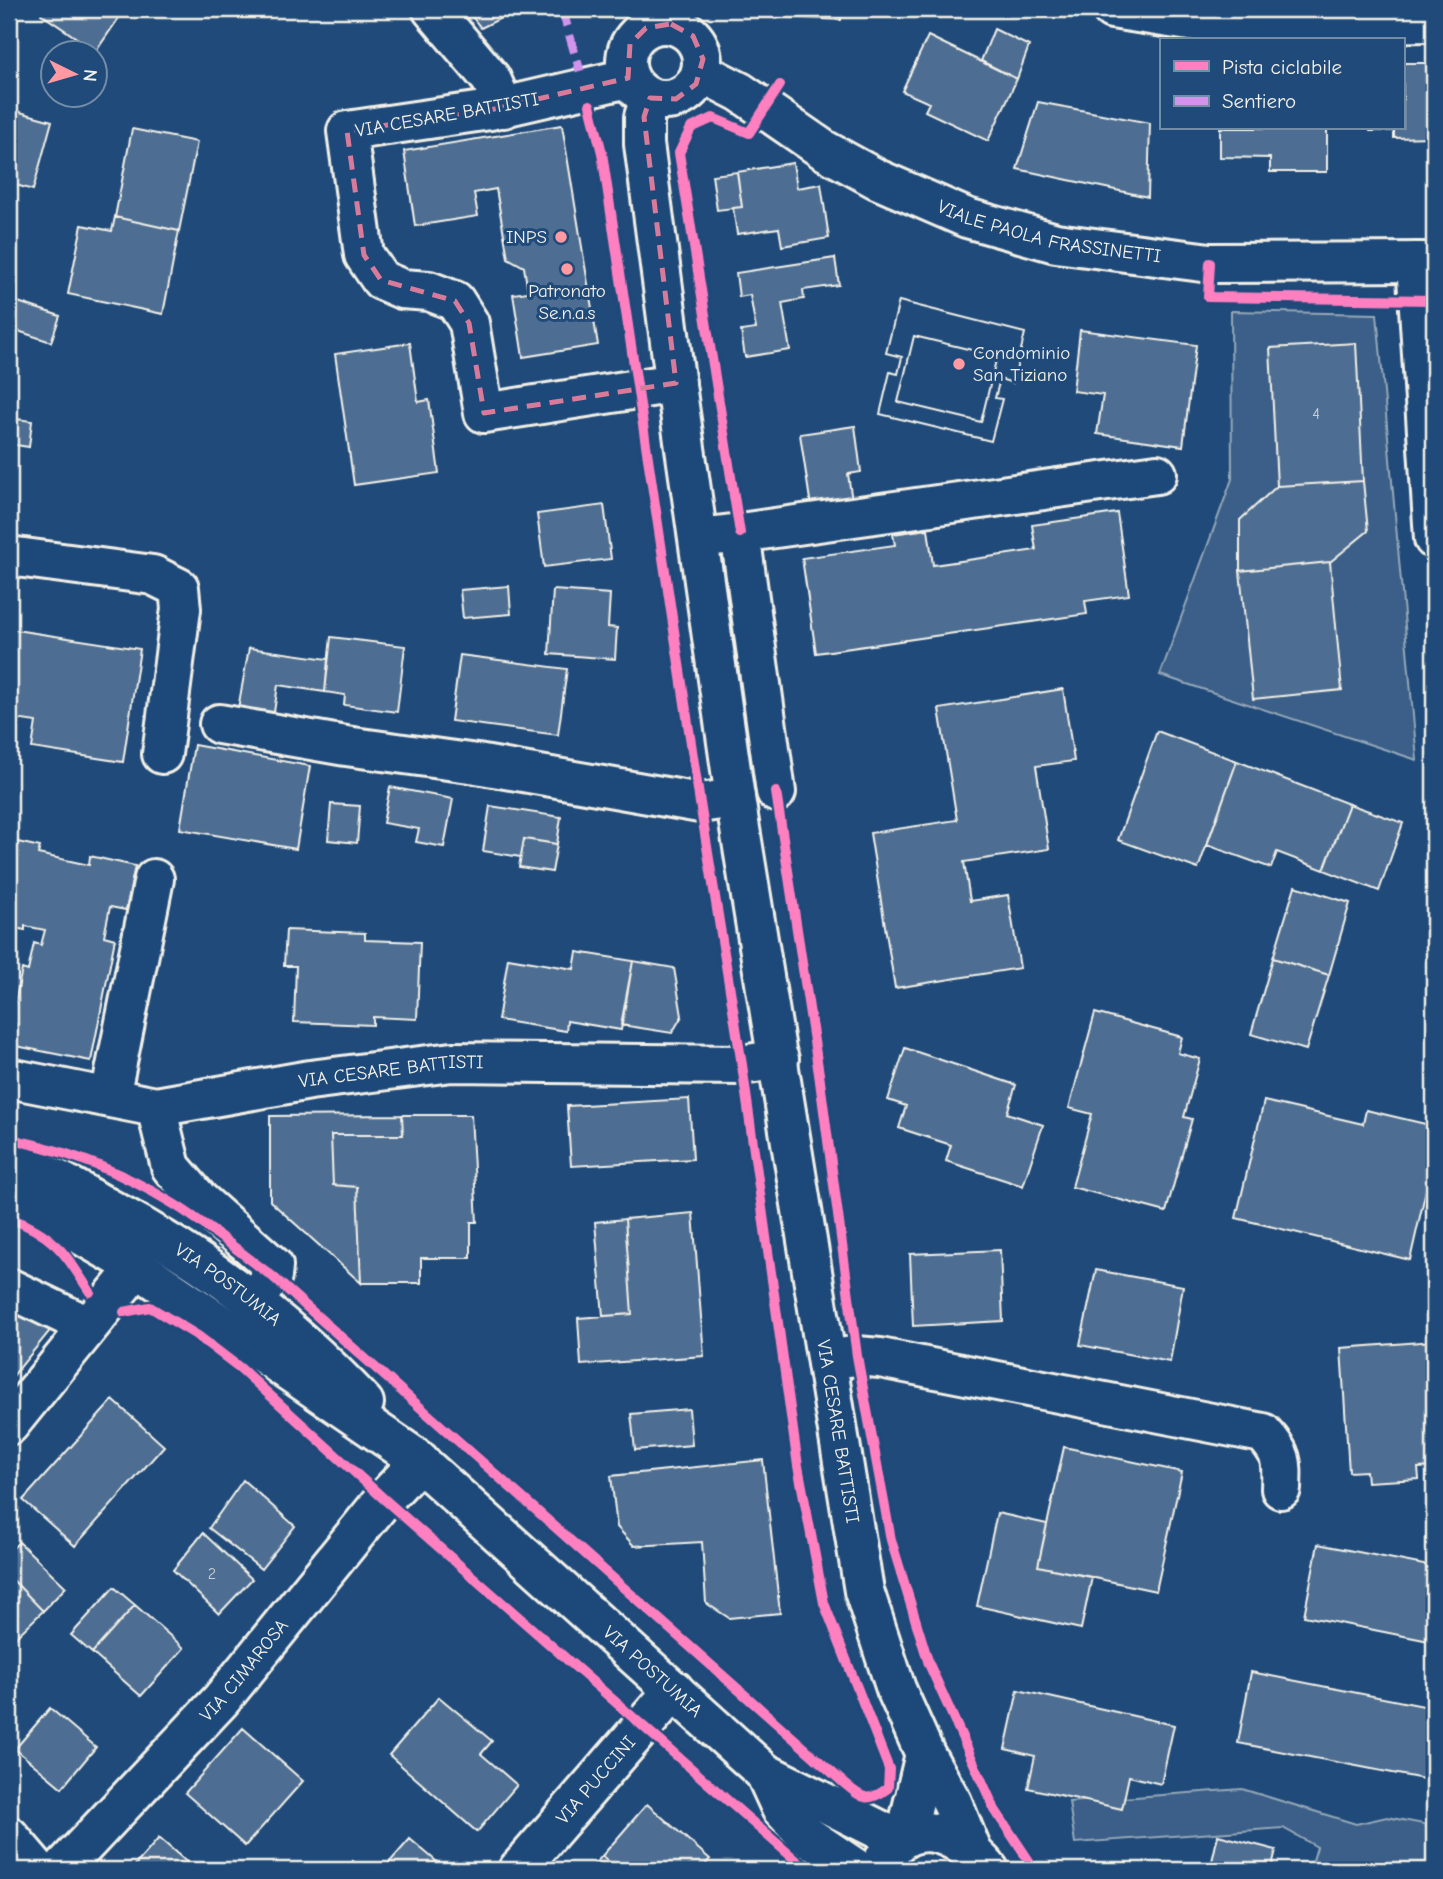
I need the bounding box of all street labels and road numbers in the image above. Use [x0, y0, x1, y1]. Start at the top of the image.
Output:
street label: VIA CESARE BATTISTI [354, 88, 540, 142]
street label: VIALE PAOLA FRASSINETTI [934, 196, 1162, 268]
street label: VIA CESARE BATTISTI [297, 1051, 484, 1093]
street label: VIA POSTUMIA [171, 1239, 285, 1331]
street label: VIA CESARE BATTISTI [812, 1338, 864, 1525]
street label: VIA CIMAROSA [195, 1615, 293, 1726]
street label: VIA POSTUMIA [598, 1621, 707, 1722]
street label: VIA PUCCINI [552, 1731, 640, 1829]

